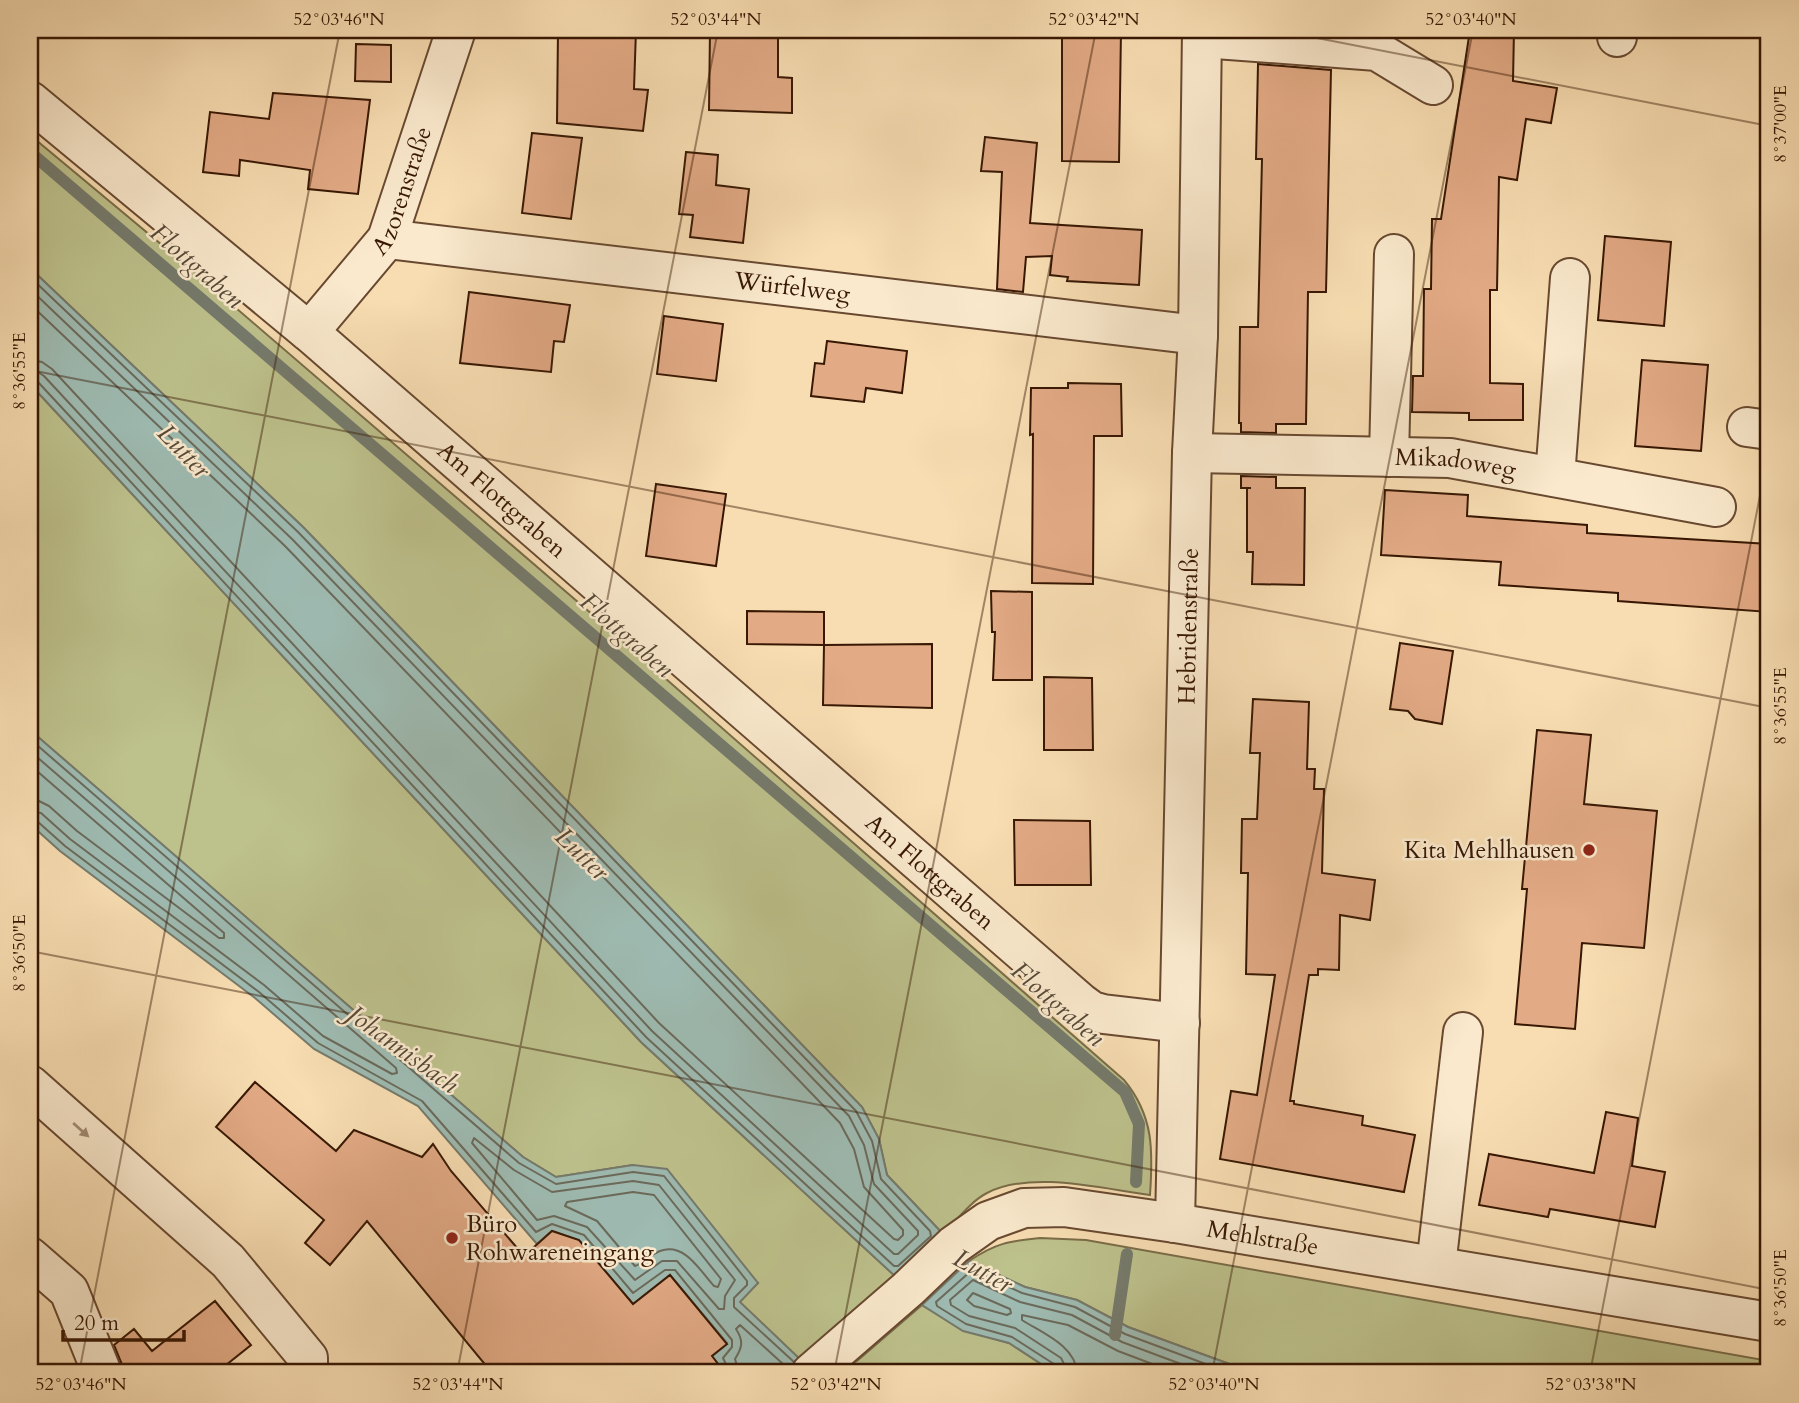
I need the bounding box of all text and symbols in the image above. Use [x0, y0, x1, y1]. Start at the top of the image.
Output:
text: 52°03'46"N [293, 7, 385, 32]
text: 52°03'44"N [670, 7, 762, 32]
text: 52°03'42"N [1048, 7, 1140, 32]
text: 52°03'40"N [1425, 7, 1517, 32]
text: 8°37'00"E [1768, 85, 1793, 163]
street label: Azorenstraße [364, 122, 440, 262]
water label: Flottgraben [143, 215, 252, 317]
street label: Würfelweg [731, 264, 852, 310]
text: 8°36'55"E [7, 332, 32, 410]
water label: Lutter [150, 416, 219, 487]
street label: Am Flottgraben [430, 434, 574, 566]
street label: Mikadoweg [1395, 440, 1519, 486]
street label: Hebridenstraße [1170, 547, 1206, 705]
water label: Flottgraben [573, 584, 682, 686]
text: 8°36'55"E [1768, 667, 1793, 745]
street label: Am Flottgraben [858, 806, 1002, 938]
water label: Lutter [547, 820, 618, 889]
place label: Kita Mehlhausen [1404, 834, 1575, 867]
marker: Kita Mehlhausen [1581, 842, 1597, 858]
text: 8°36'50"E [7, 914, 32, 992]
water label: Flottgraben [1004, 953, 1113, 1055]
water label: Johannisbach [335, 993, 466, 1102]
one-way arrow [72, 1122, 90, 1138]
place label: Büro Rohwareneingang [466, 1208, 654, 1269]
street label: Mehlstraße [1204, 1212, 1321, 1263]
marker: Büro Rohwareneingang [444, 1230, 460, 1246]
water label: Lutter [947, 1240, 1020, 1302]
text: 8°36'50"E [1768, 1249, 1793, 1327]
scale bar [63, 1298, 184, 1342]
text: 20 m [74, 1309, 119, 1338]
text: 52°03'46"N [35, 1372, 127, 1397]
text: 52°03'44"N [412, 1372, 504, 1397]
text: 52°03'42"N [790, 1372, 882, 1397]
text: 52°03'40"N [1168, 1372, 1260, 1397]
text: 52°03'38"N [1545, 1372, 1637, 1397]

